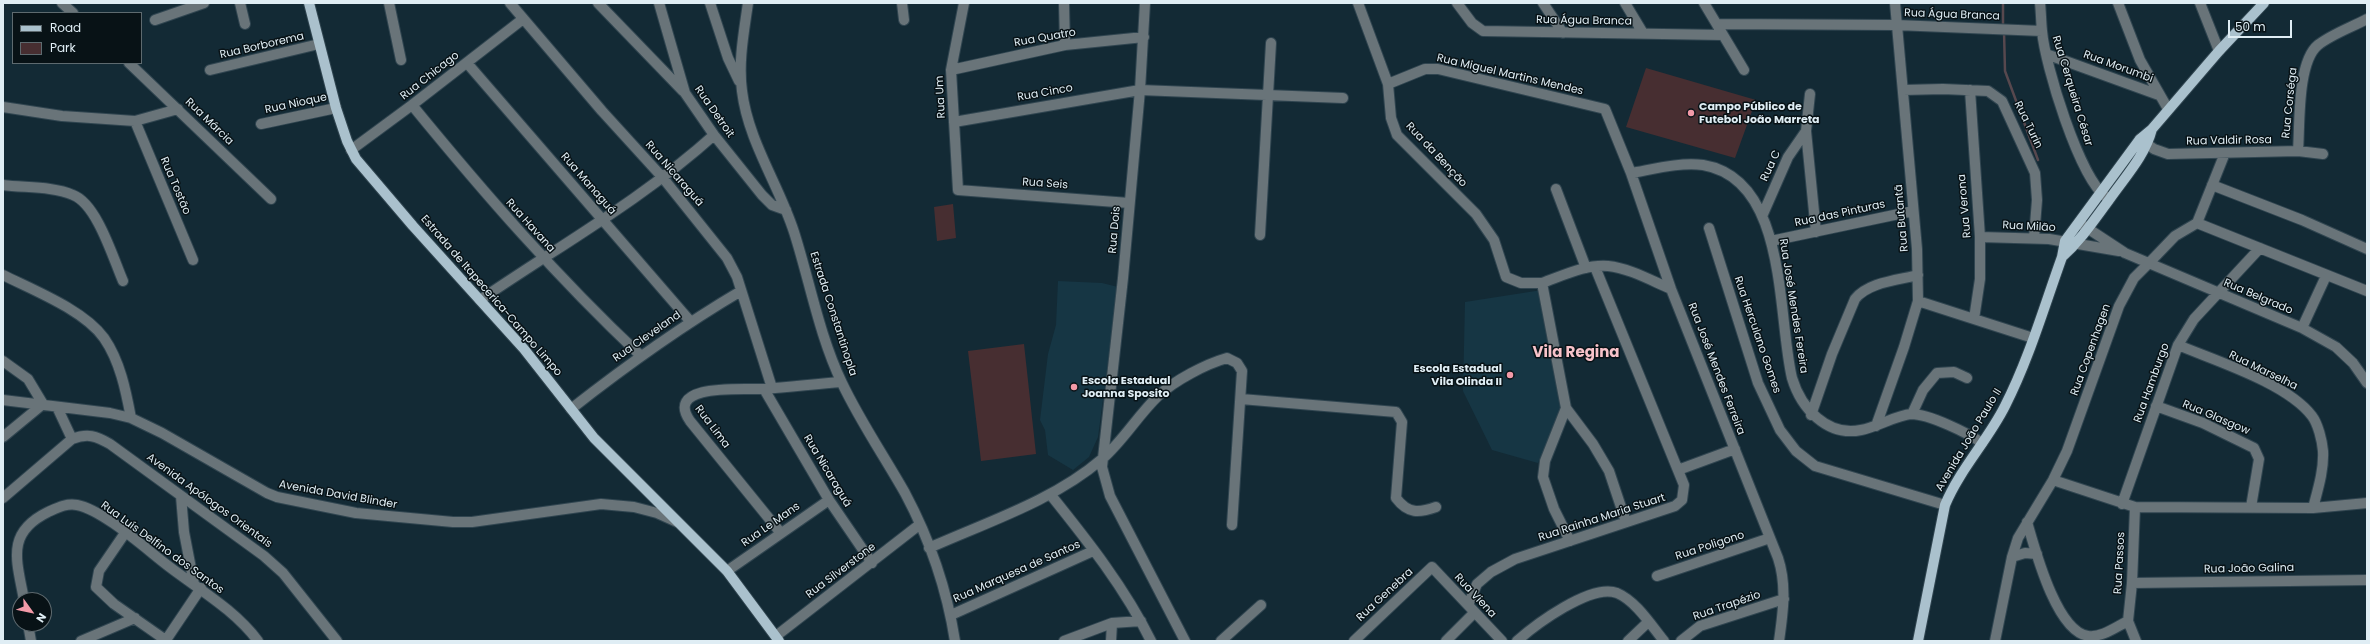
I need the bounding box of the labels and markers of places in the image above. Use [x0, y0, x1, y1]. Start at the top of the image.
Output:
place label: Campo Público de Futebol João Marreta [1699, 100, 1820, 126]
marker: Campo Público de Futebol João Marreta [1686, 108, 1696, 118]
place label: Escola Estadual Vila Olinda II [1414, 362, 1502, 388]
marker: Escola Estadual Vila Olinda II [1505, 370, 1515, 380]
place label: Escola Estadual Joanna Sposito [1082, 374, 1170, 400]
marker: Escola Estadual Joanna Sposito [1069, 382, 1079, 392]

